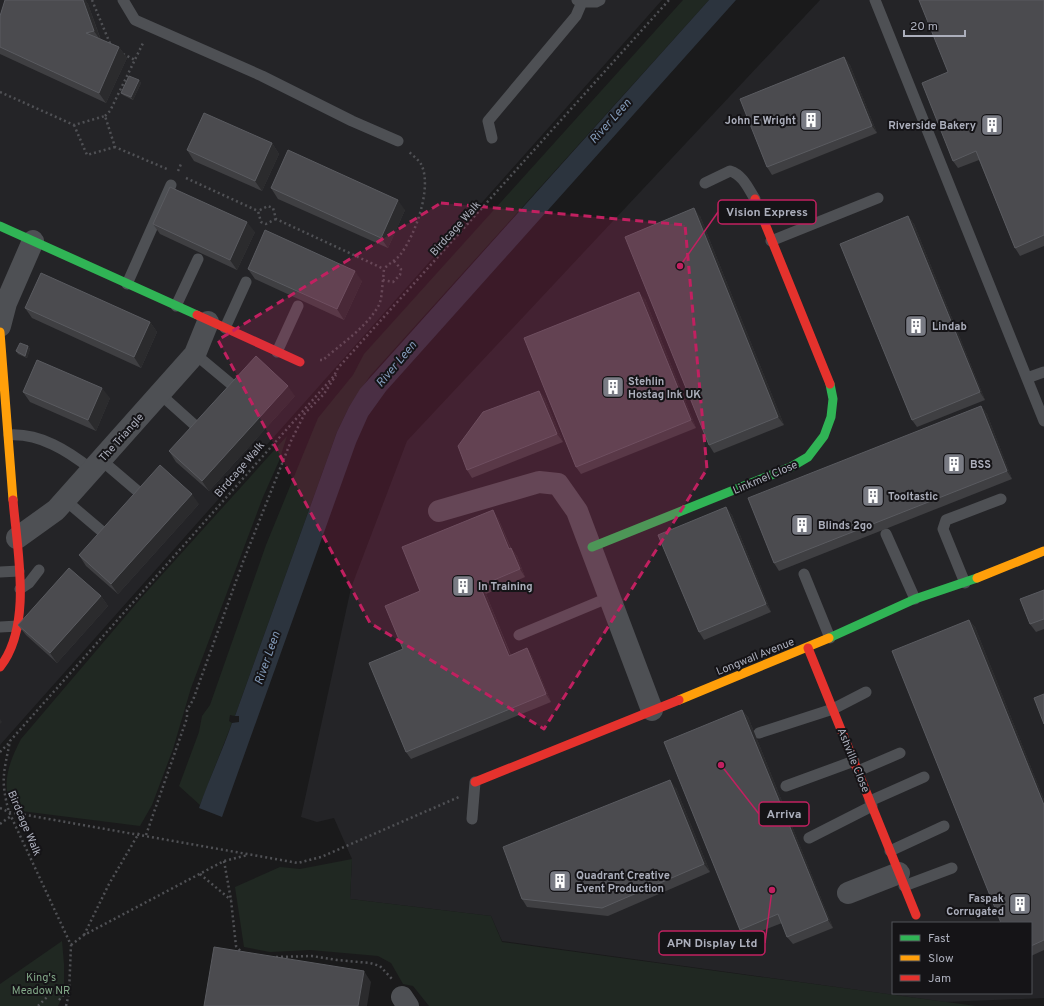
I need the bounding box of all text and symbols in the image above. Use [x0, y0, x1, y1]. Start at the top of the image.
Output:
scale bar [904, 12, 965, 38]
text: 20 m [910, 19, 938, 35]
water label: River Leen [586, 95, 636, 148]
building icon: John E Wright [798, 107, 824, 133]
building icon: Riverside Bakery [979, 112, 1005, 138]
place label: John E Wright [725, 114, 796, 128]
place label: Riverside Bakery [888, 119, 976, 133]
street label: Birdcage Walk [427, 198, 484, 259]
callout: Vision Express [718, 200, 816, 224]
text: Vision Express [726, 205, 808, 221]
building icon: Lindab [903, 313, 929, 339]
place label: Lindab [932, 320, 967, 334]
water label: River Leen [373, 338, 421, 391]
building icon: Stehlin Hostag Ink UK [600, 374, 626, 400]
place label: Stehlin Hostag Ink UK [628, 375, 701, 402]
street label: The Triangle [96, 410, 147, 465]
street label: Birdcage Walk [212, 439, 268, 500]
building icon: BSS [941, 451, 967, 477]
street label: Linkmel Close [731, 458, 800, 498]
place label: BSS [970, 458, 991, 472]
building icon: Tooltastic [860, 483, 886, 509]
place label: Tooltastic [888, 490, 938, 504]
building icon: Blinds 2go [789, 512, 815, 538]
place label: Blinds 2go [818, 519, 872, 533]
building icon: In Training [450, 573, 476, 599]
place label: In Training [478, 580, 533, 594]
water label: River Leen [251, 629, 285, 687]
street label: Longwall Avenue [714, 635, 797, 679]
street label: Ashville Close [834, 726, 872, 795]
street label: Birdcage Walk [4, 789, 44, 858]
callout: Arriva [759, 802, 809, 826]
text: Arriva [767, 807, 801, 823]
building icon: Quadrant Creative Event Production [547, 868, 573, 894]
place label: Quadrant Creative Event Production [576, 869, 670, 896]
building icon: Faspak Corrugated [1007, 891, 1033, 917]
place label: Faspak Corrugated [946, 892, 1004, 919]
legend [892, 922, 1032, 994]
callout: APN Display Ltd [659, 931, 765, 955]
text: Fast [928, 931, 950, 947]
text: APN Display Ltd [667, 936, 757, 952]
text: Slow [928, 951, 954, 967]
park label: King's Meadow NR [12, 971, 70, 998]
text: Jam [928, 971, 951, 987]

